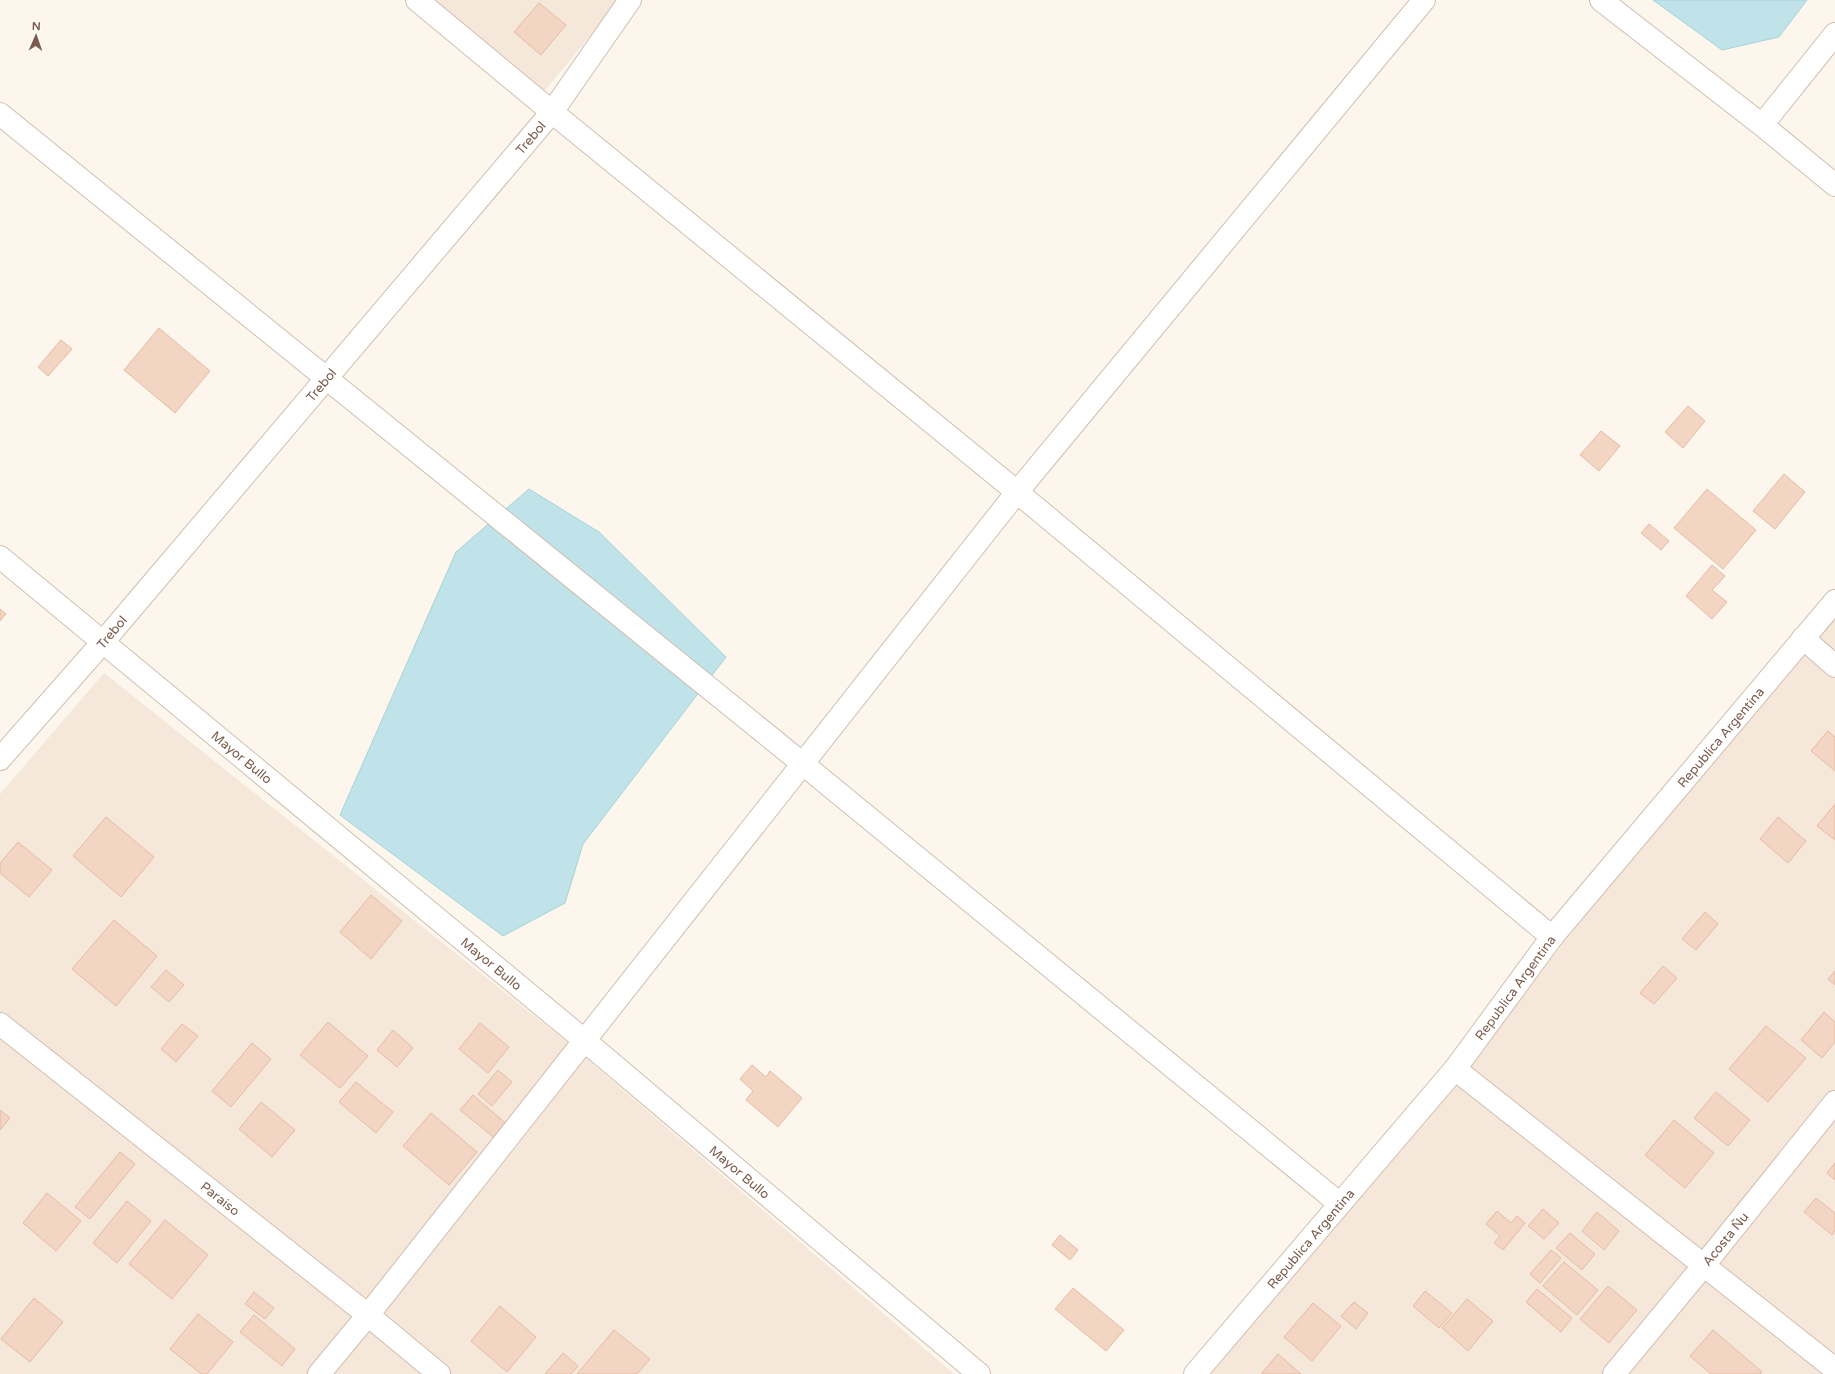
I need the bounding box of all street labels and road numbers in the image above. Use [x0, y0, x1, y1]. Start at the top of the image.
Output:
street label: Trebol [513, 118, 550, 158]
street label: Trebol [303, 366, 340, 405]
street label: Trebol [94, 613, 131, 653]
street label: Republica Argentina [1674, 684, 1768, 791]
street label: Mayor Bullo [208, 728, 275, 788]
street label: Republica Argentina [1472, 932, 1560, 1044]
street label: Mayor Bullo [457, 935, 525, 994]
street label: Mayor Bullo [706, 1143, 773, 1203]
street label: Paraiso [197, 1179, 243, 1219]
street label: Republica Argentina [1264, 1186, 1358, 1292]
street label: Acosta Ñu [1699, 1209, 1752, 1270]

